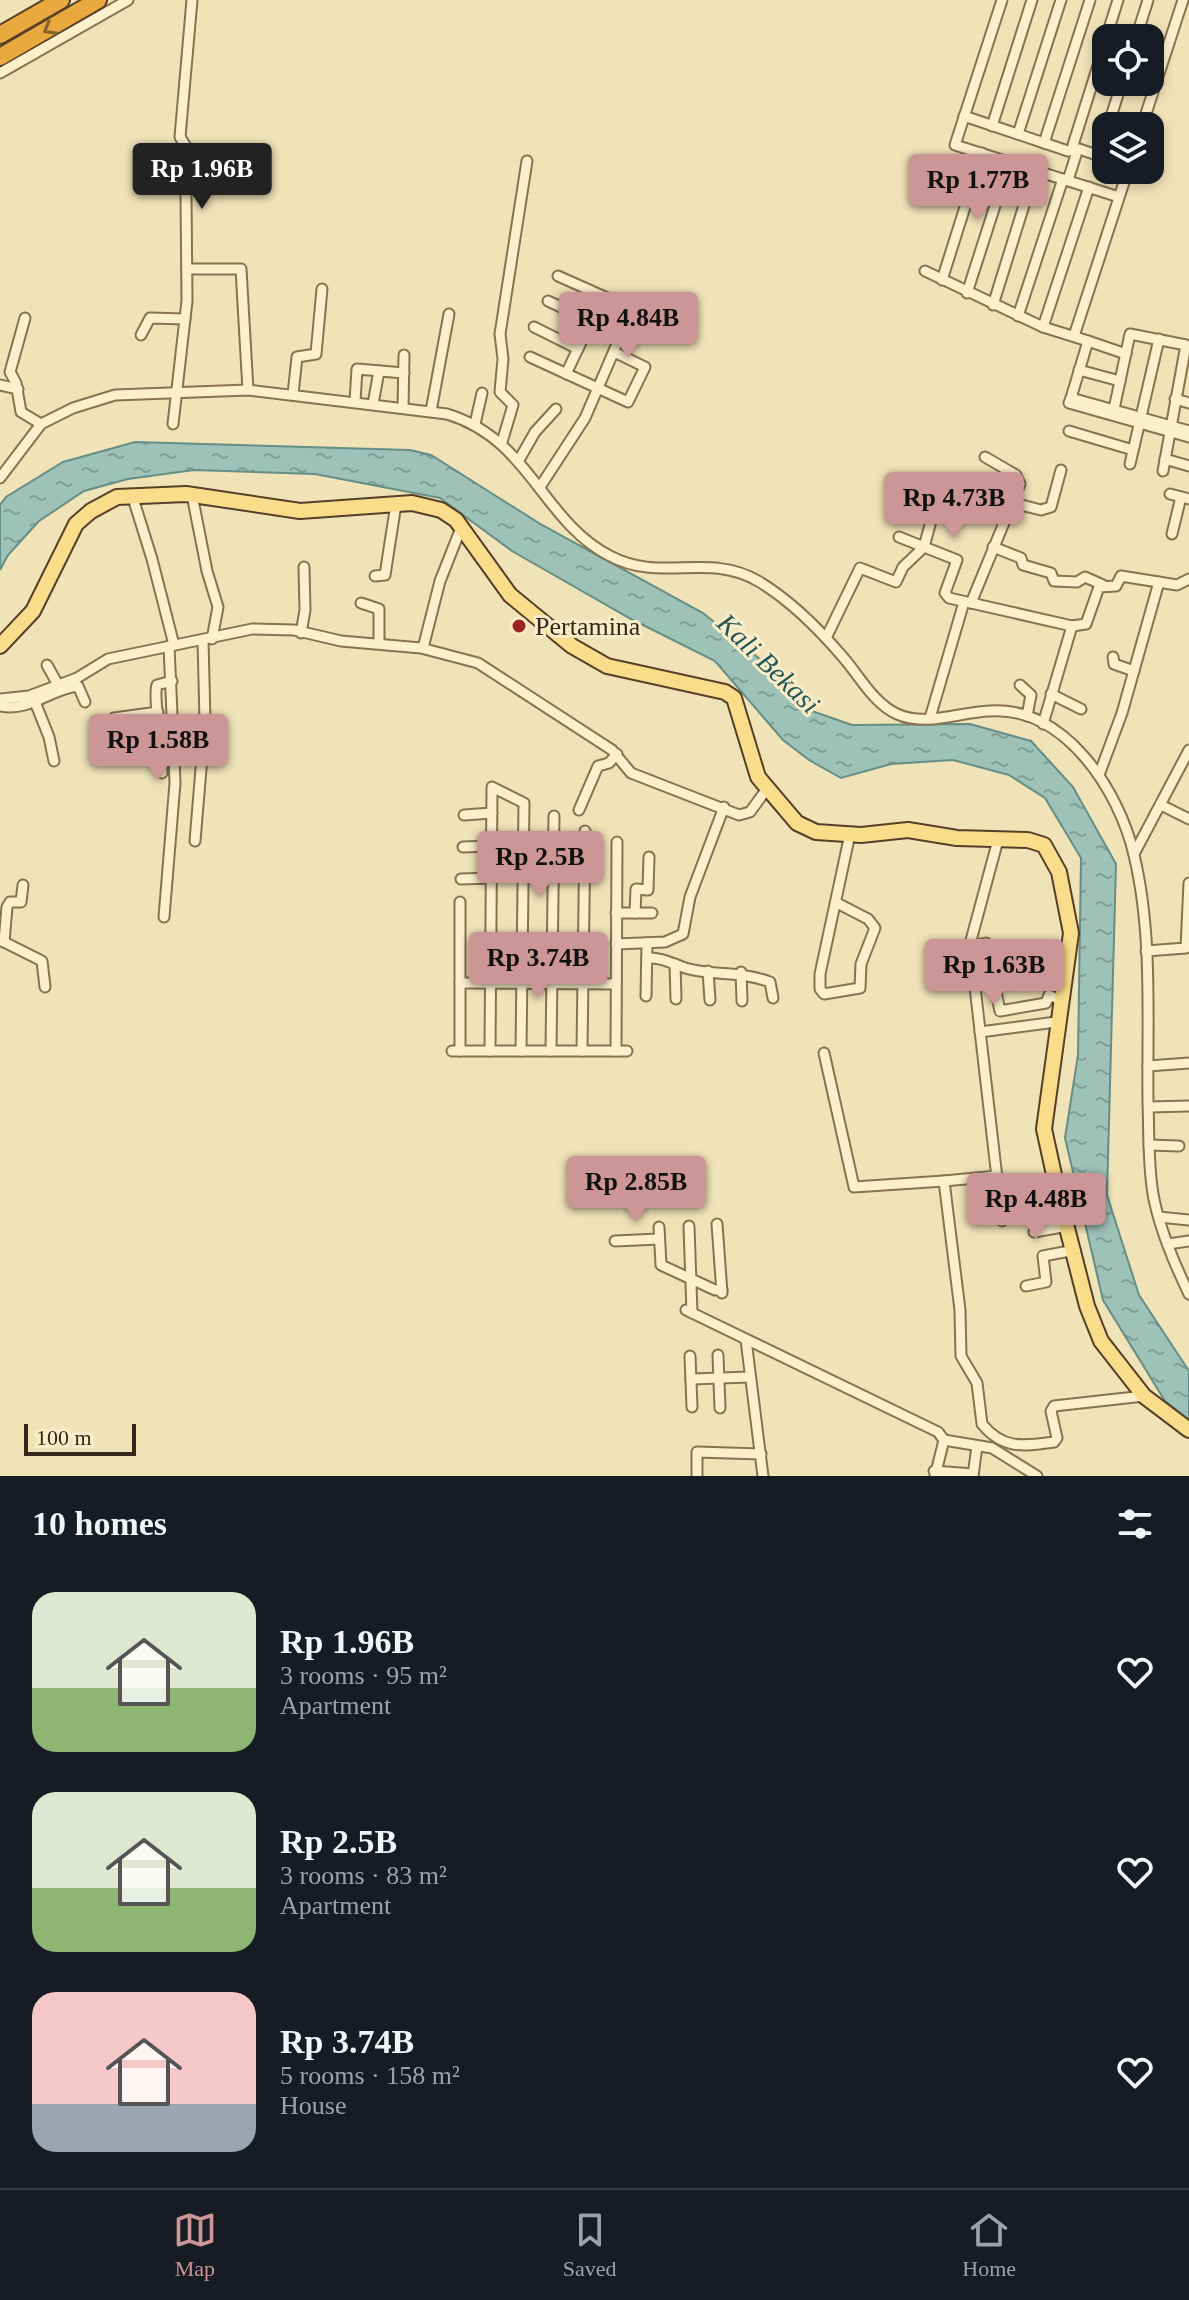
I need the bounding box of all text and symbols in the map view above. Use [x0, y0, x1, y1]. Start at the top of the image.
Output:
one-way arrow [43, 19, 58, 35]
map controls [1092, 24, 1164, 184]
button: locate [1092, 24, 1164, 96]
button: layers [1092, 112, 1164, 184]
pin: Rp 1.96B [119, 143, 285, 211]
text: Rp 1.96B [151, 154, 253, 183]
pin: Rp 1.77B [895, 154, 1061, 222]
text: Rp 1.77B [927, 165, 1029, 194]
pin: Rp 4.84B [545, 292, 711, 360]
text: Rp 4.84B [577, 303, 679, 332]
pin: Rp 4.73B [871, 472, 1037, 540]
text: Rp 4.73B [903, 483, 1005, 512]
water label: Kali Bekasi [710, 606, 826, 720]
place label: Pertamina [535, 612, 641, 641]
marker: Pertamina [510, 617, 528, 635]
pin: Rp 1.58B [75, 714, 241, 782]
text: Rp 1.58B [107, 725, 209, 754]
pin: Rp 2.5B [466, 831, 614, 899]
text: Rp 2.5B [495, 842, 585, 871]
pin: Rp 3.74B [455, 932, 621, 1000]
pin: Rp 1.63B [911, 939, 1077, 1007]
text: Rp 3.74B [487, 943, 589, 972]
text: Rp 1.63B [943, 950, 1045, 979]
pin: Rp 2.85B [553, 1156, 719, 1224]
text: Rp 2.85B [585, 1167, 687, 1196]
pin: Rp 4.48B [953, 1173, 1119, 1241]
text: Rp 4.48B [985, 1184, 1087, 1213]
scale bar [24, 1420, 136, 1456]
text: 100 m [36, 1425, 92, 1450]
icon: filters [1113, 1502, 1157, 1546]
text: 10 homes [32, 1505, 167, 1542]
text: Rp 1.96B [280, 1623, 414, 1660]
icon: home [96, 1624, 192, 1720]
icon: heart [1113, 1650, 1157, 1694]
text: 3 rooms · 95 m² [280, 1661, 447, 1690]
text: Apartment [280, 1691, 391, 1720]
text: Rp 2.5B [280, 1823, 397, 1860]
icon: home [96, 1824, 192, 1920]
icon: heart [1113, 1850, 1157, 1894]
text: 3 rooms · 83 m² [280, 1861, 447, 1890]
text: Apartment [280, 1891, 391, 1920]
text: Rp 3.74B [280, 2023, 414, 2060]
icon: home [96, 2024, 192, 2120]
icon: heart [1113, 2050, 1157, 2094]
text: 5 rooms · 158 m² [280, 2061, 460, 2090]
text: House [280, 2091, 346, 2120]
tab: Map [173, 2208, 217, 2282]
tab: Saved [563, 2208, 616, 2282]
tab: Home [962, 2208, 1016, 2282]

